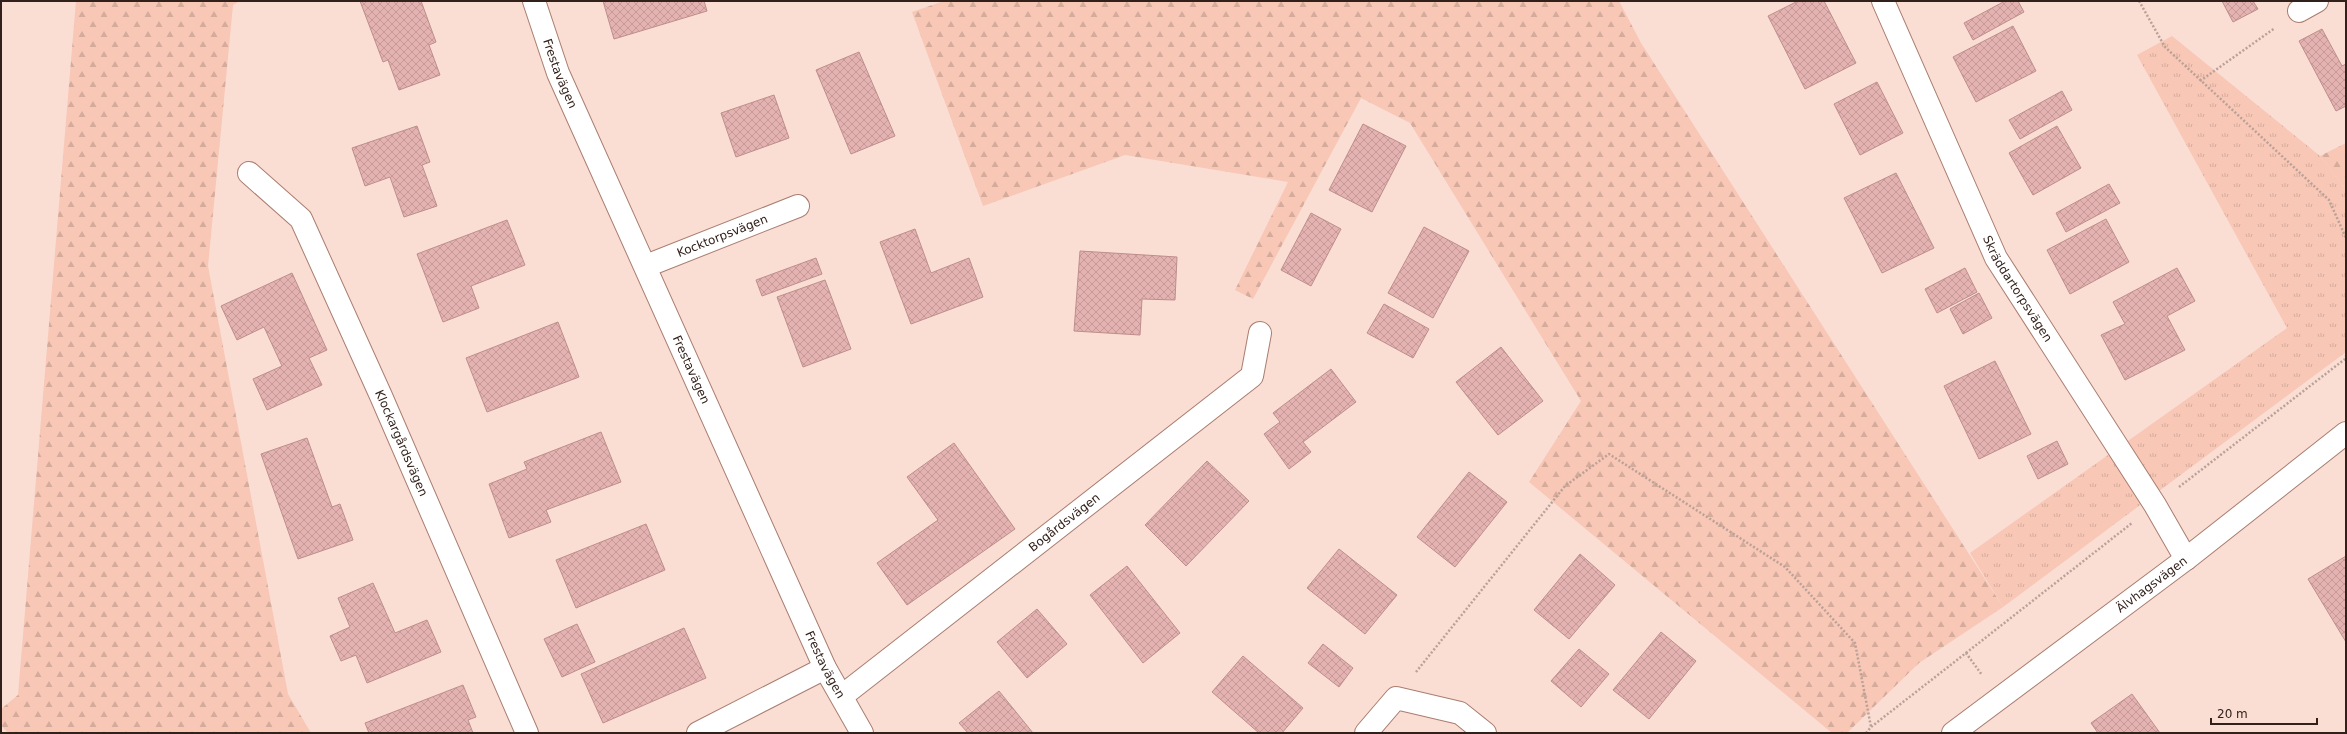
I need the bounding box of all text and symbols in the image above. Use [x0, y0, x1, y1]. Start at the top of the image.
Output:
street label: Frestavägen [540, 37, 580, 110]
street label: Kocktorpsvägen [675, 212, 770, 260]
street label: Skräddartorpsvägen [1980, 233, 2055, 345]
street label: Frestavägen [670, 333, 713, 406]
street label: Klockargårdsvägen [372, 388, 431, 499]
street label: Bogårdsvägen [1026, 490, 1103, 555]
street label: Älvhagsvägen [2113, 554, 2190, 616]
street label: Frestavägen [802, 629, 848, 701]
scale bar [2211, 700, 2317, 726]
text: 20 m [2217, 707, 2248, 721]

